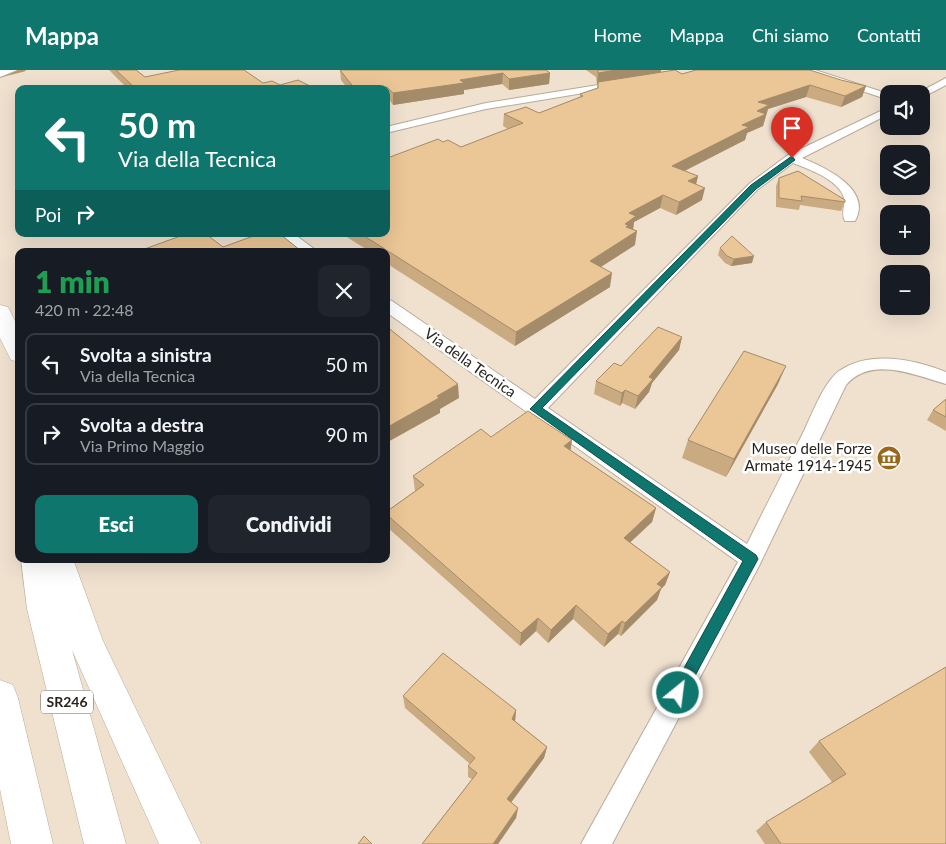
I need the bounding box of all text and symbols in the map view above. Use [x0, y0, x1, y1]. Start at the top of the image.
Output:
text: Mappa [25, 21, 99, 50]
text: Home [593, 24, 641, 46]
text: Mappa [669, 24, 724, 46]
text: Chi siamo [752, 24, 829, 46]
text: Contatti [857, 24, 921, 46]
map controls [880, 85, 930, 315]
button: sound [880, 85, 930, 135]
text: 50 m [118, 103, 196, 145]
icon: left [35, 105, 100, 170]
pin [771, 107, 813, 158]
icon: arrive [778, 114, 806, 142]
text: Via della Tecnica [118, 145, 276, 172]
button: layers [880, 145, 930, 195]
icon: right [71, 200, 99, 228]
text: Poi [35, 203, 61, 226]
button: + [880, 205, 930, 255]
text: 1 min [35, 263, 110, 299]
button: close [318, 265, 370, 317]
button: − [880, 265, 930, 315]
text: 420 m · 22:48 [35, 300, 134, 319]
street label: Via della Tecnica [421, 324, 520, 401]
text: Svolta a sinistra [80, 343, 212, 366]
icon: left [37, 350, 65, 378]
text: 50 m [325, 353, 368, 376]
text: Via della Tecnica [80, 366, 195, 385]
text: Svolta a destra [80, 413, 204, 436]
icon: right [37, 420, 65, 448]
text: 90 m [325, 423, 368, 446]
text: Via Primo Maggio [80, 436, 204, 455]
place label: Museo delle Forze Armate 1914-1945 [744, 439, 872, 474]
museum icon: Museo delle Forze Armate 1914-1945 [876, 445, 902, 471]
button: Esci [35, 495, 198, 553]
button: Condividi [208, 495, 370, 553]
position arrow [651, 666, 703, 718]
road number: SR246 [41, 690, 93, 714]

